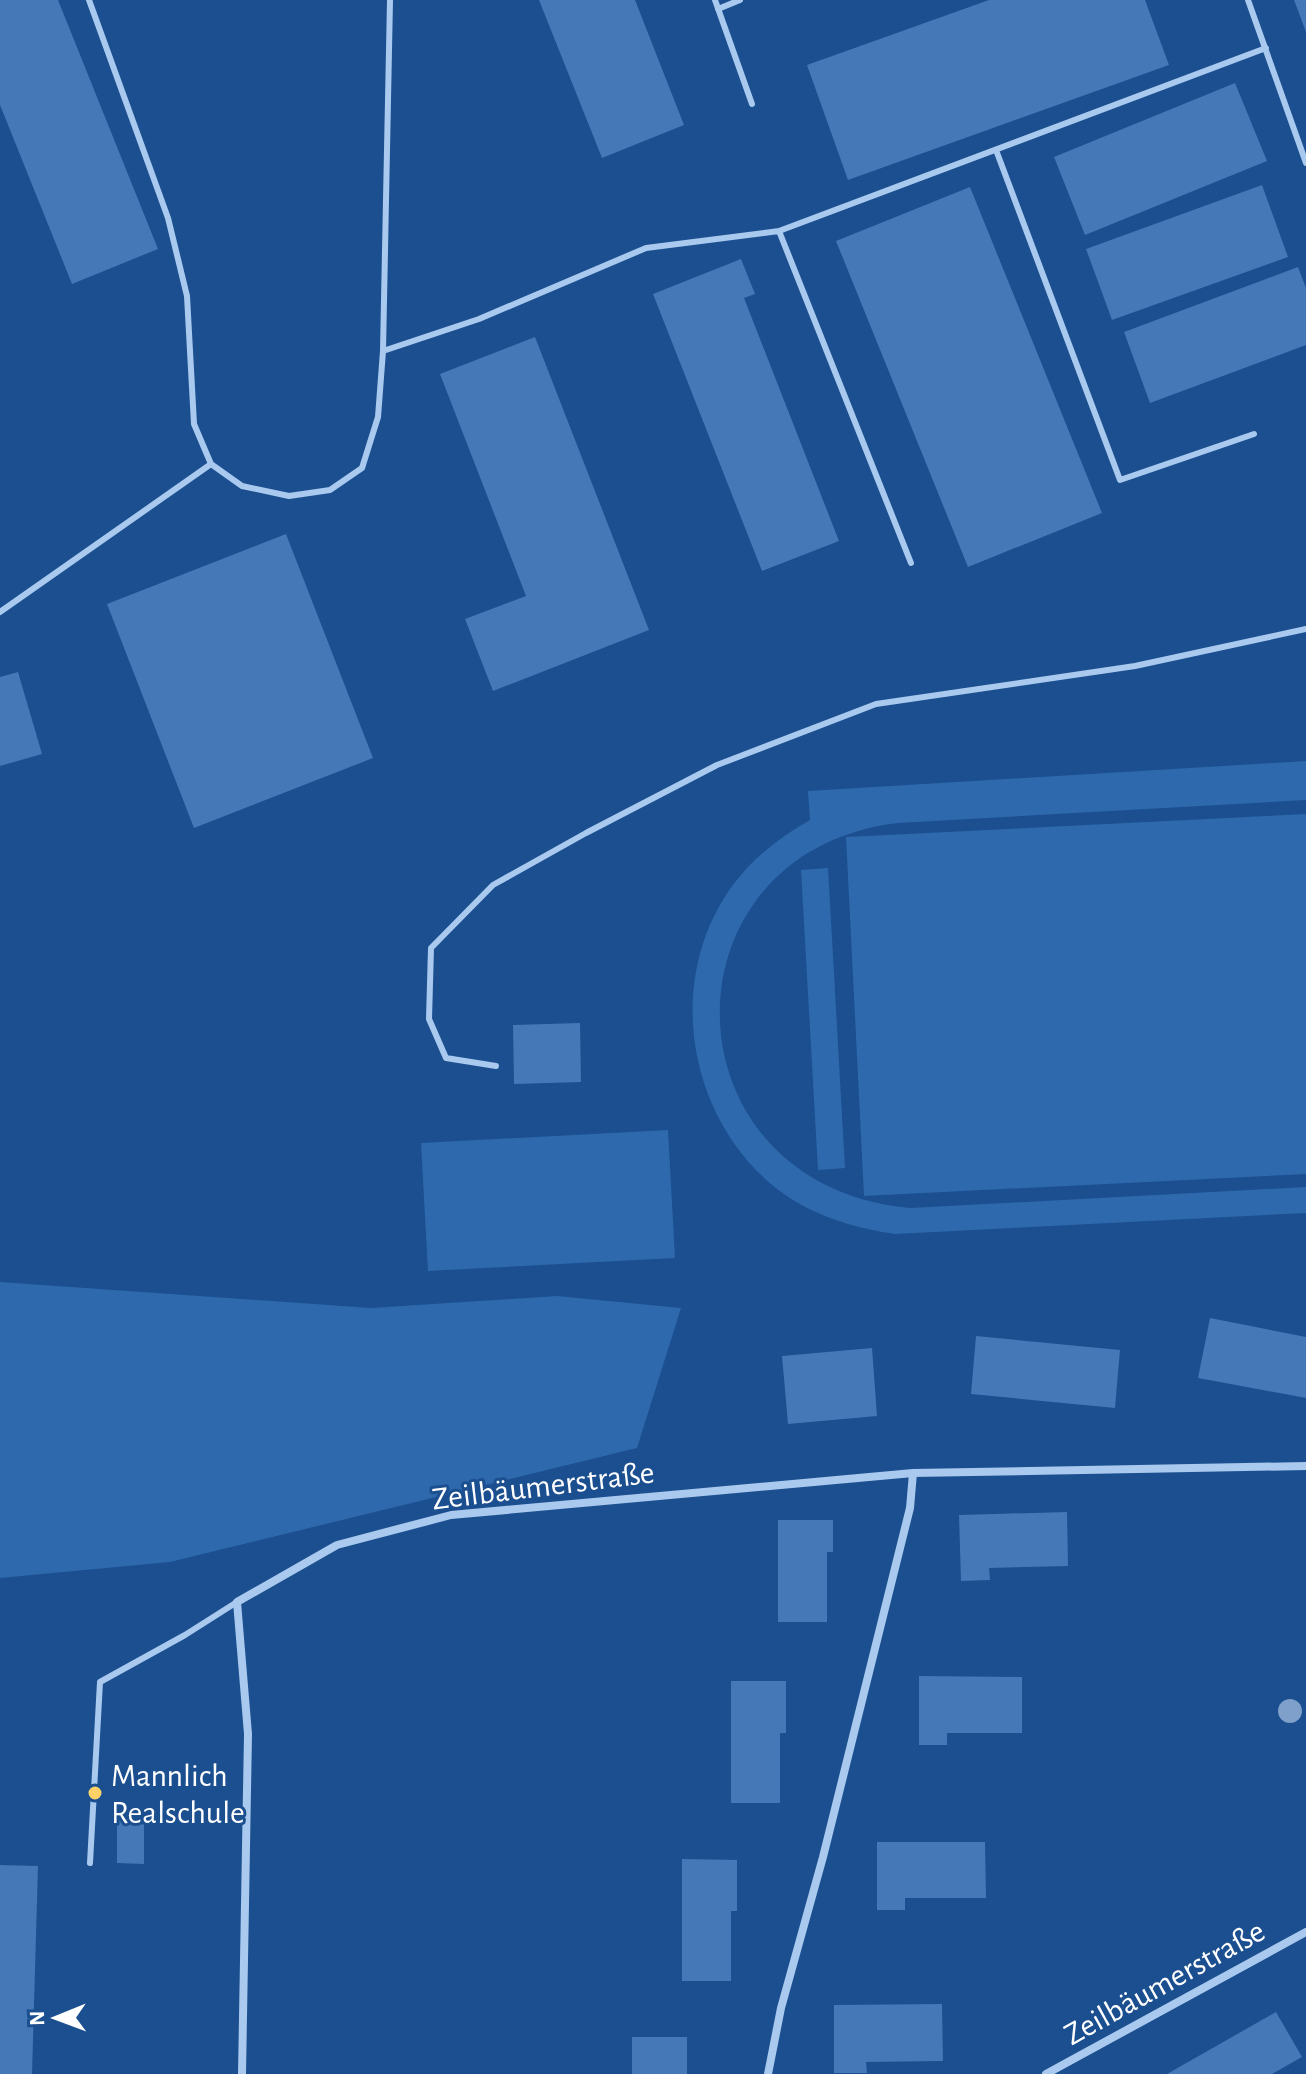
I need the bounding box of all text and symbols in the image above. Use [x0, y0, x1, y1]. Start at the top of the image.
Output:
street label: Zeilbäumerstraße [430, 1456, 656, 1516]
place label: Mannlich Realschule [111, 1760, 245, 1829]
marker: Mannlich Realschule [86, 1784, 104, 1802]
street label: Zeilbäumerstraße [1059, 1915, 1270, 2051]
north arrow [16, 1978, 96, 2058]
text: N [26, 2010, 48, 2026]

